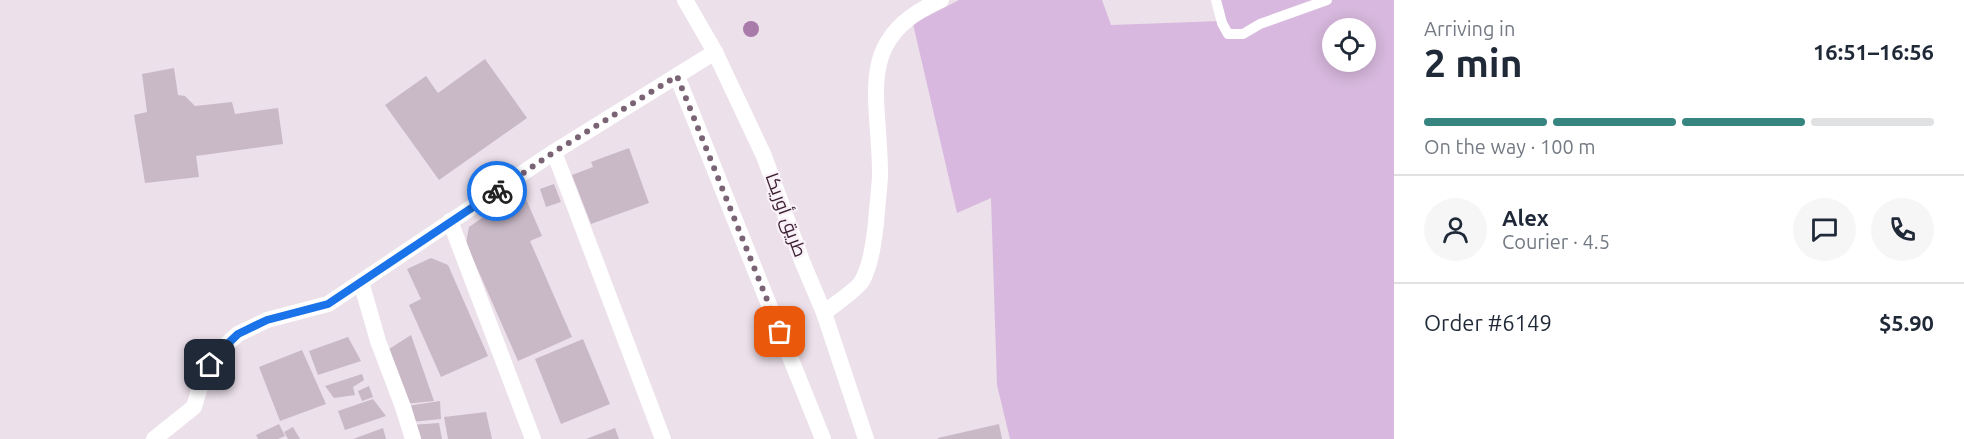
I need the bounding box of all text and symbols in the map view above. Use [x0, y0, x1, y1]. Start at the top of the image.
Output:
text: Arriving in [1424, 17, 1515, 40]
map controls [1322, 18, 1376, 72]
button: locate [1322, 18, 1376, 72]
text: 16:51–16:56 [1813, 39, 1934, 64]
text: 2 min [1424, 41, 1523, 84]
text: On the way · 100 m [1424, 135, 1596, 158]
courier [467, 161, 527, 221]
street label: طريق أوريكا [760, 170, 811, 260]
icon: bike [481, 175, 514, 208]
button: person [1424, 198, 1487, 261]
button: chat [1793, 198, 1856, 261]
button: phone [1871, 198, 1934, 261]
text: Alex [1502, 205, 1549, 230]
text: Courier · 4.5 [1502, 230, 1610, 253]
pin [754, 306, 805, 357]
text: Order #6149 [1424, 310, 1552, 335]
text: $5.90 [1879, 310, 1934, 335]
icon: bag [763, 315, 796, 348]
pin [184, 339, 235, 390]
icon: home [193, 348, 226, 381]

